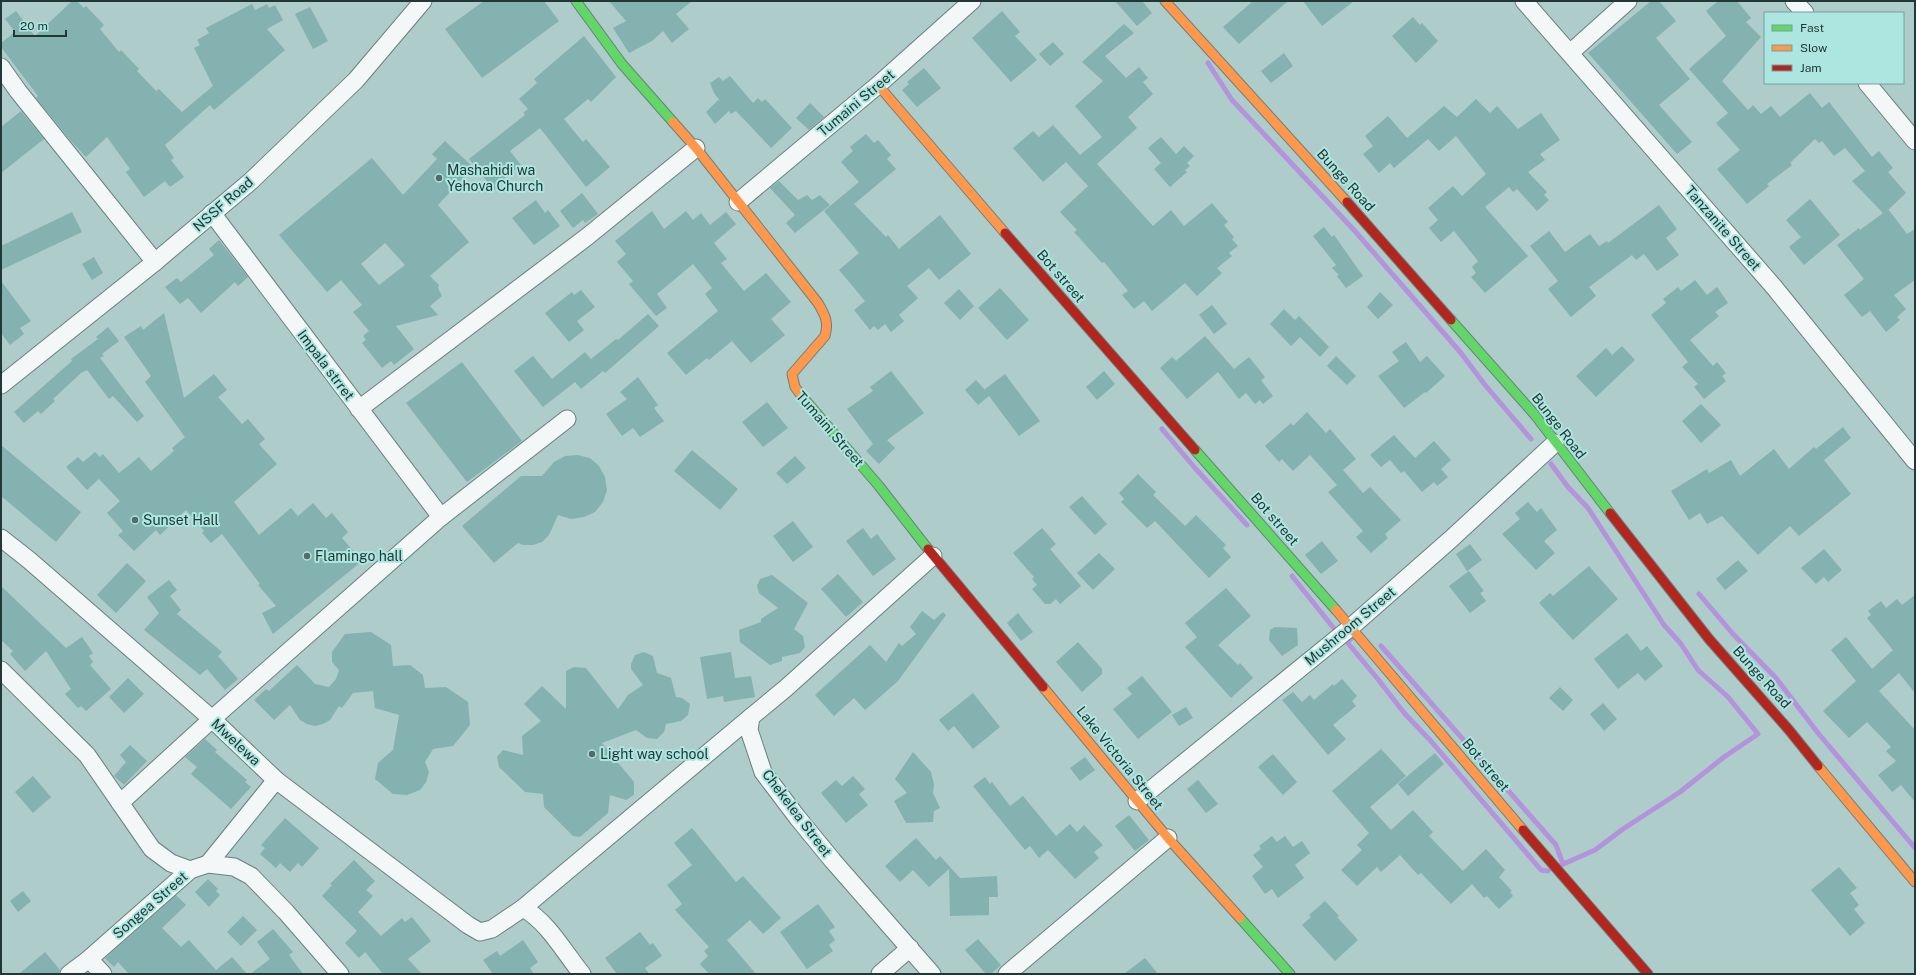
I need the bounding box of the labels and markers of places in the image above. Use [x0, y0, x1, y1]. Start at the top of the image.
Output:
place label: Mashahidi wa Yehova Church [447, 162, 543, 194]
marker: Mashahidi wa Yehova Church [434, 173, 444, 183]
place label: Sunset Hall [143, 512, 219, 528]
marker: Sunset Hall [130, 515, 140, 525]
place label: Flamingo hall [315, 548, 403, 564]
marker: Flamingo hall [302, 551, 312, 561]
place label: Light way school [600, 746, 709, 762]
marker: Light way school [587, 749, 597, 759]

